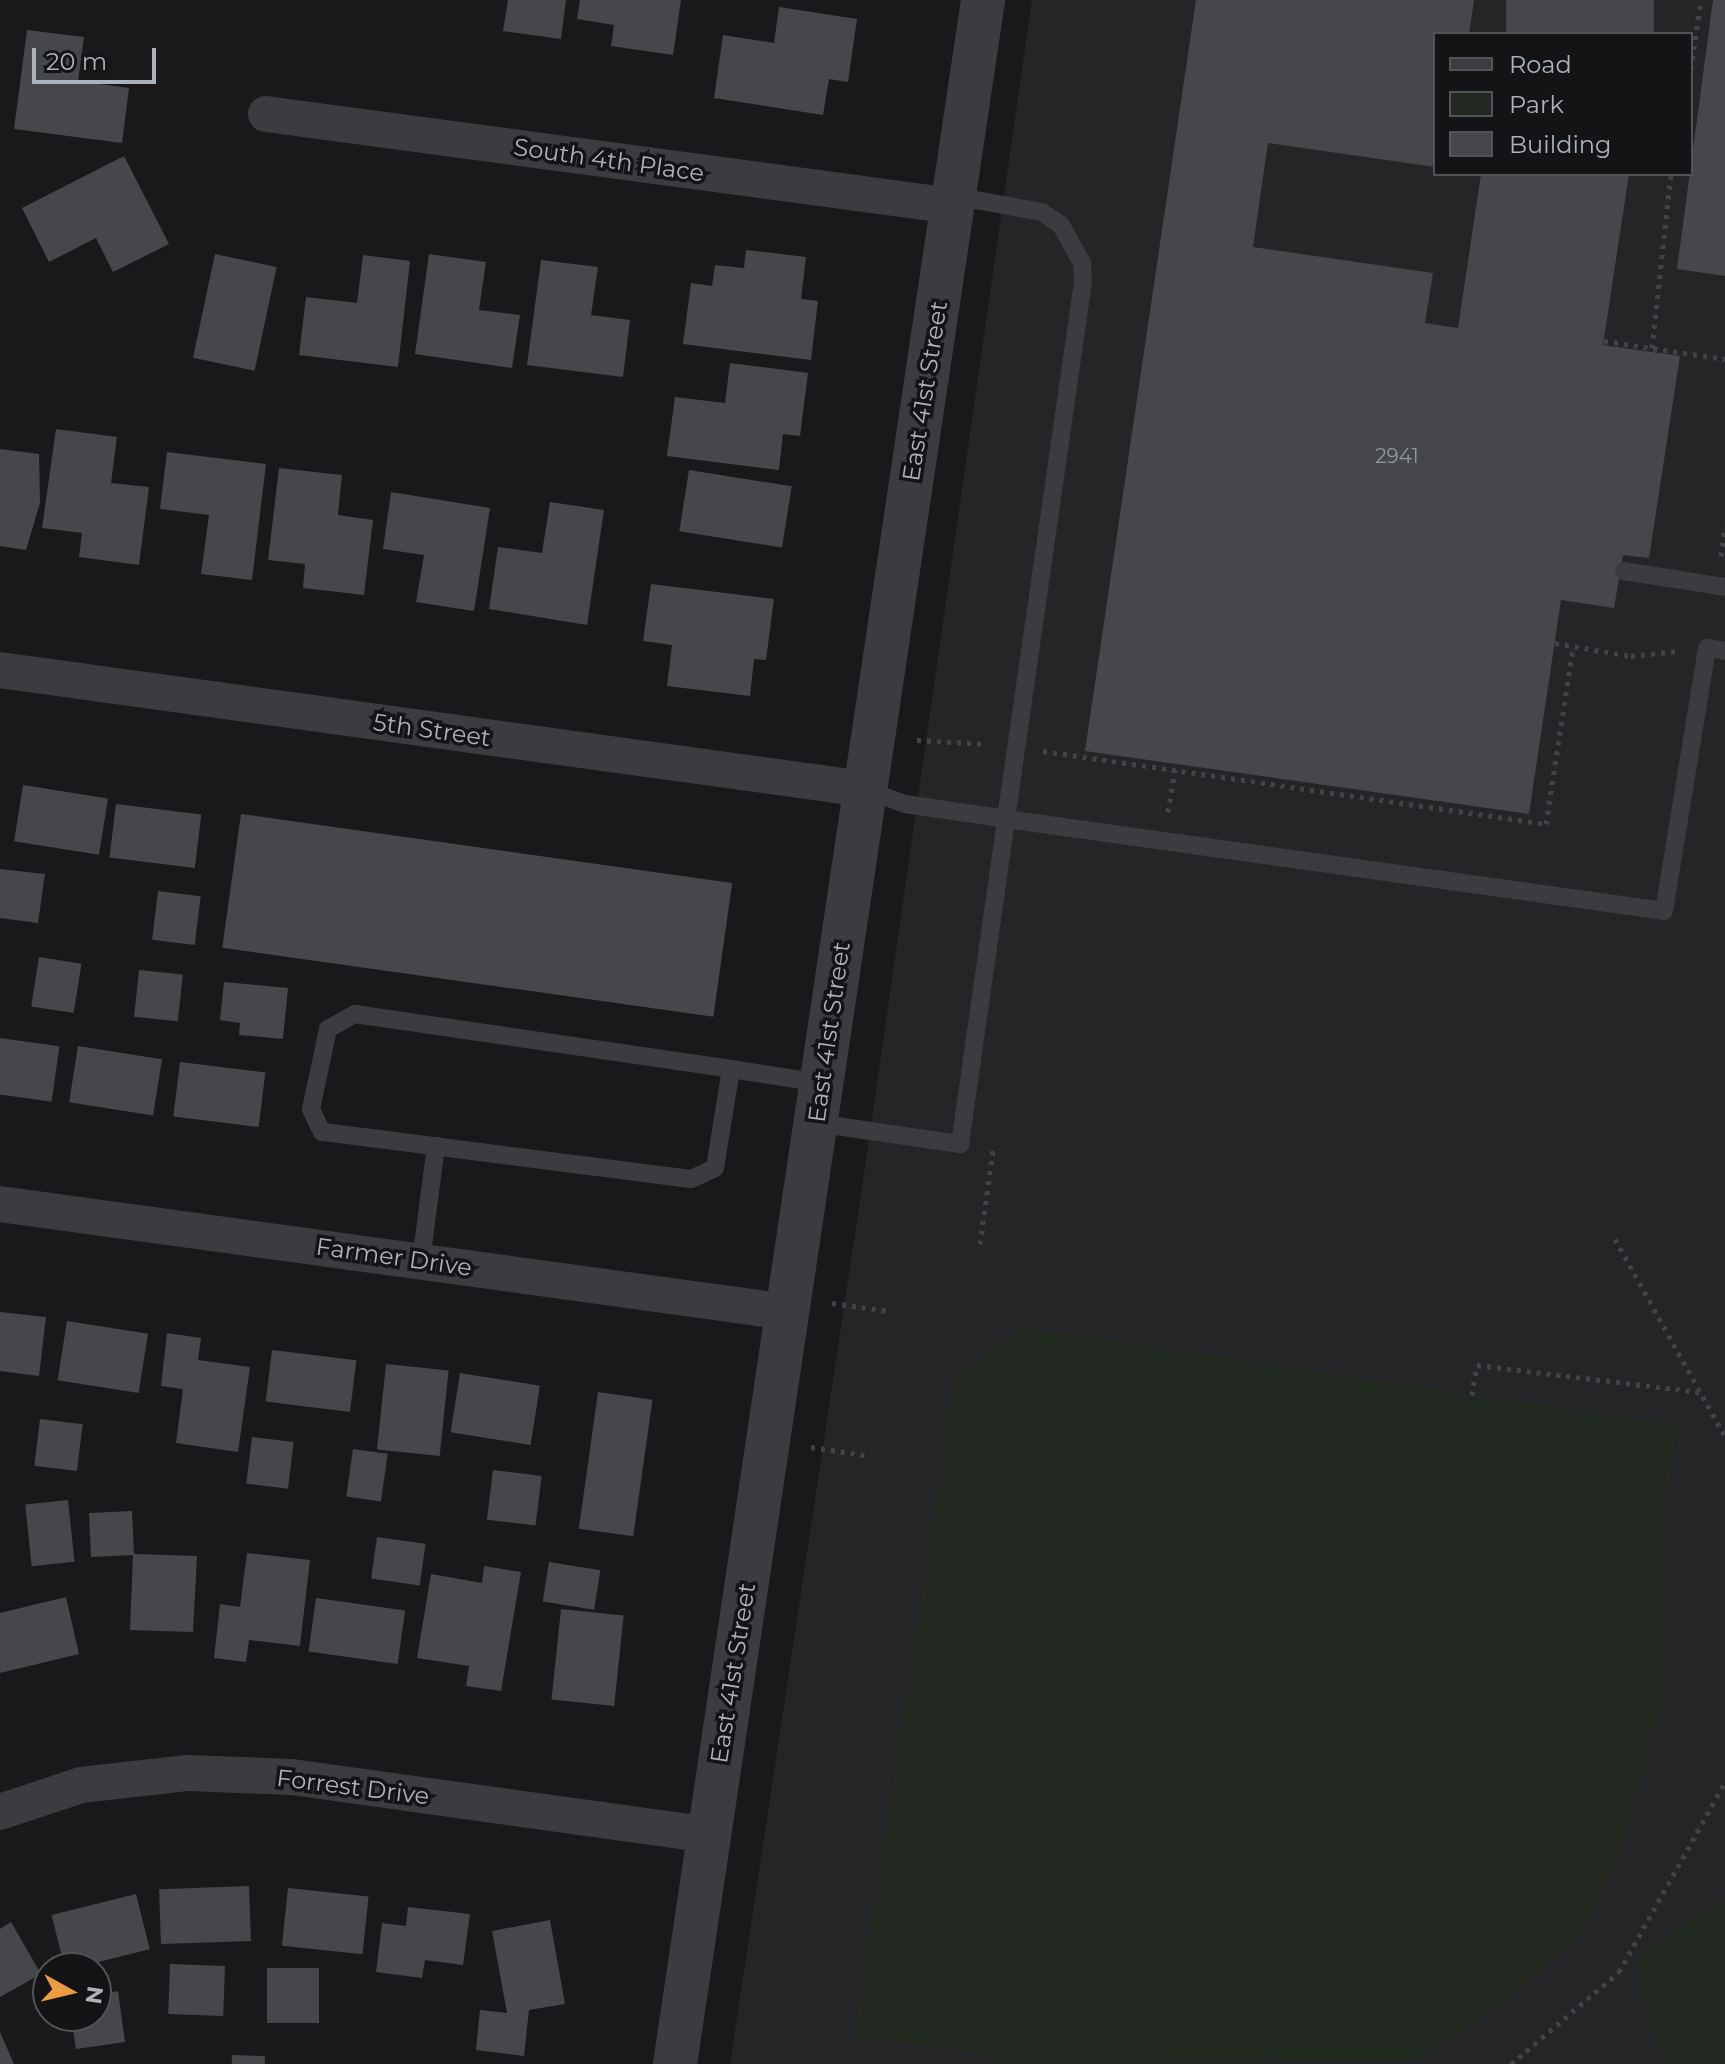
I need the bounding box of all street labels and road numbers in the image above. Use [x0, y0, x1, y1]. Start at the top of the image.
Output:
street label: South 4th Place [512, 132, 706, 188]
street label: East 41st Street [897, 299, 953, 483]
street label: 5th Street [371, 708, 493, 752]
street label: East 41st Street [802, 940, 856, 1124]
street label: Farmer Drive [314, 1232, 474, 1282]
street label: East 41st Street [705, 1581, 761, 1765]
street label: Forrest Drive [275, 1763, 431, 1811]

